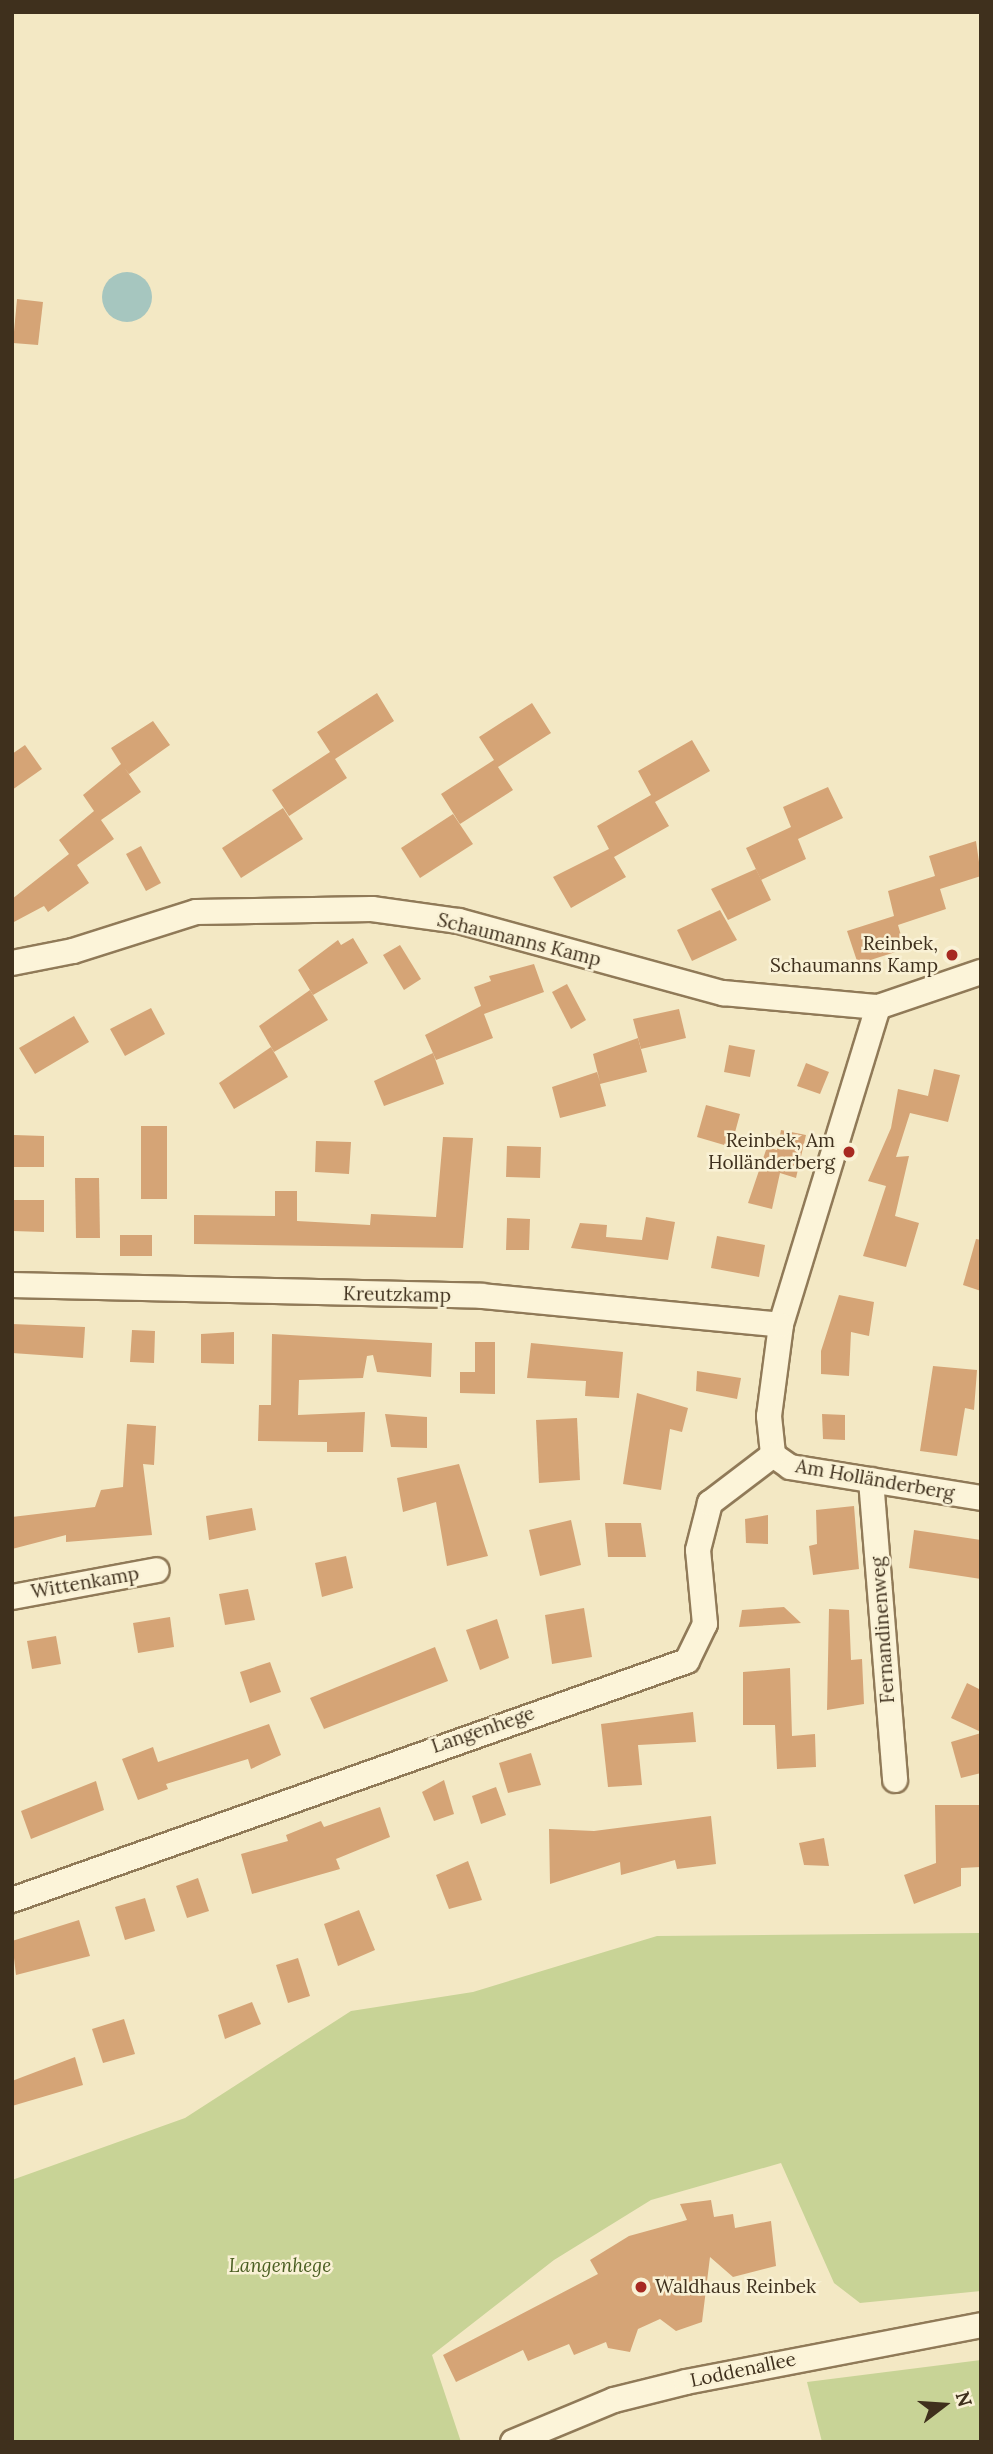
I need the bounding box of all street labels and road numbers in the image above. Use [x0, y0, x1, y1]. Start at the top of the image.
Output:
street label: Schaumanns Kamp [435, 909, 603, 971]
street label: Kreutzkamp [343, 1283, 451, 1307]
street label: Am Holländerberg [794, 1455, 956, 1505]
street label: Fernandinenweg [866, 1556, 900, 1704]
street label: Wittenkamp [29, 1562, 141, 1604]
street label: Langenhege [429, 1702, 537, 1758]
street label: Loddenallee [688, 2348, 798, 2392]

